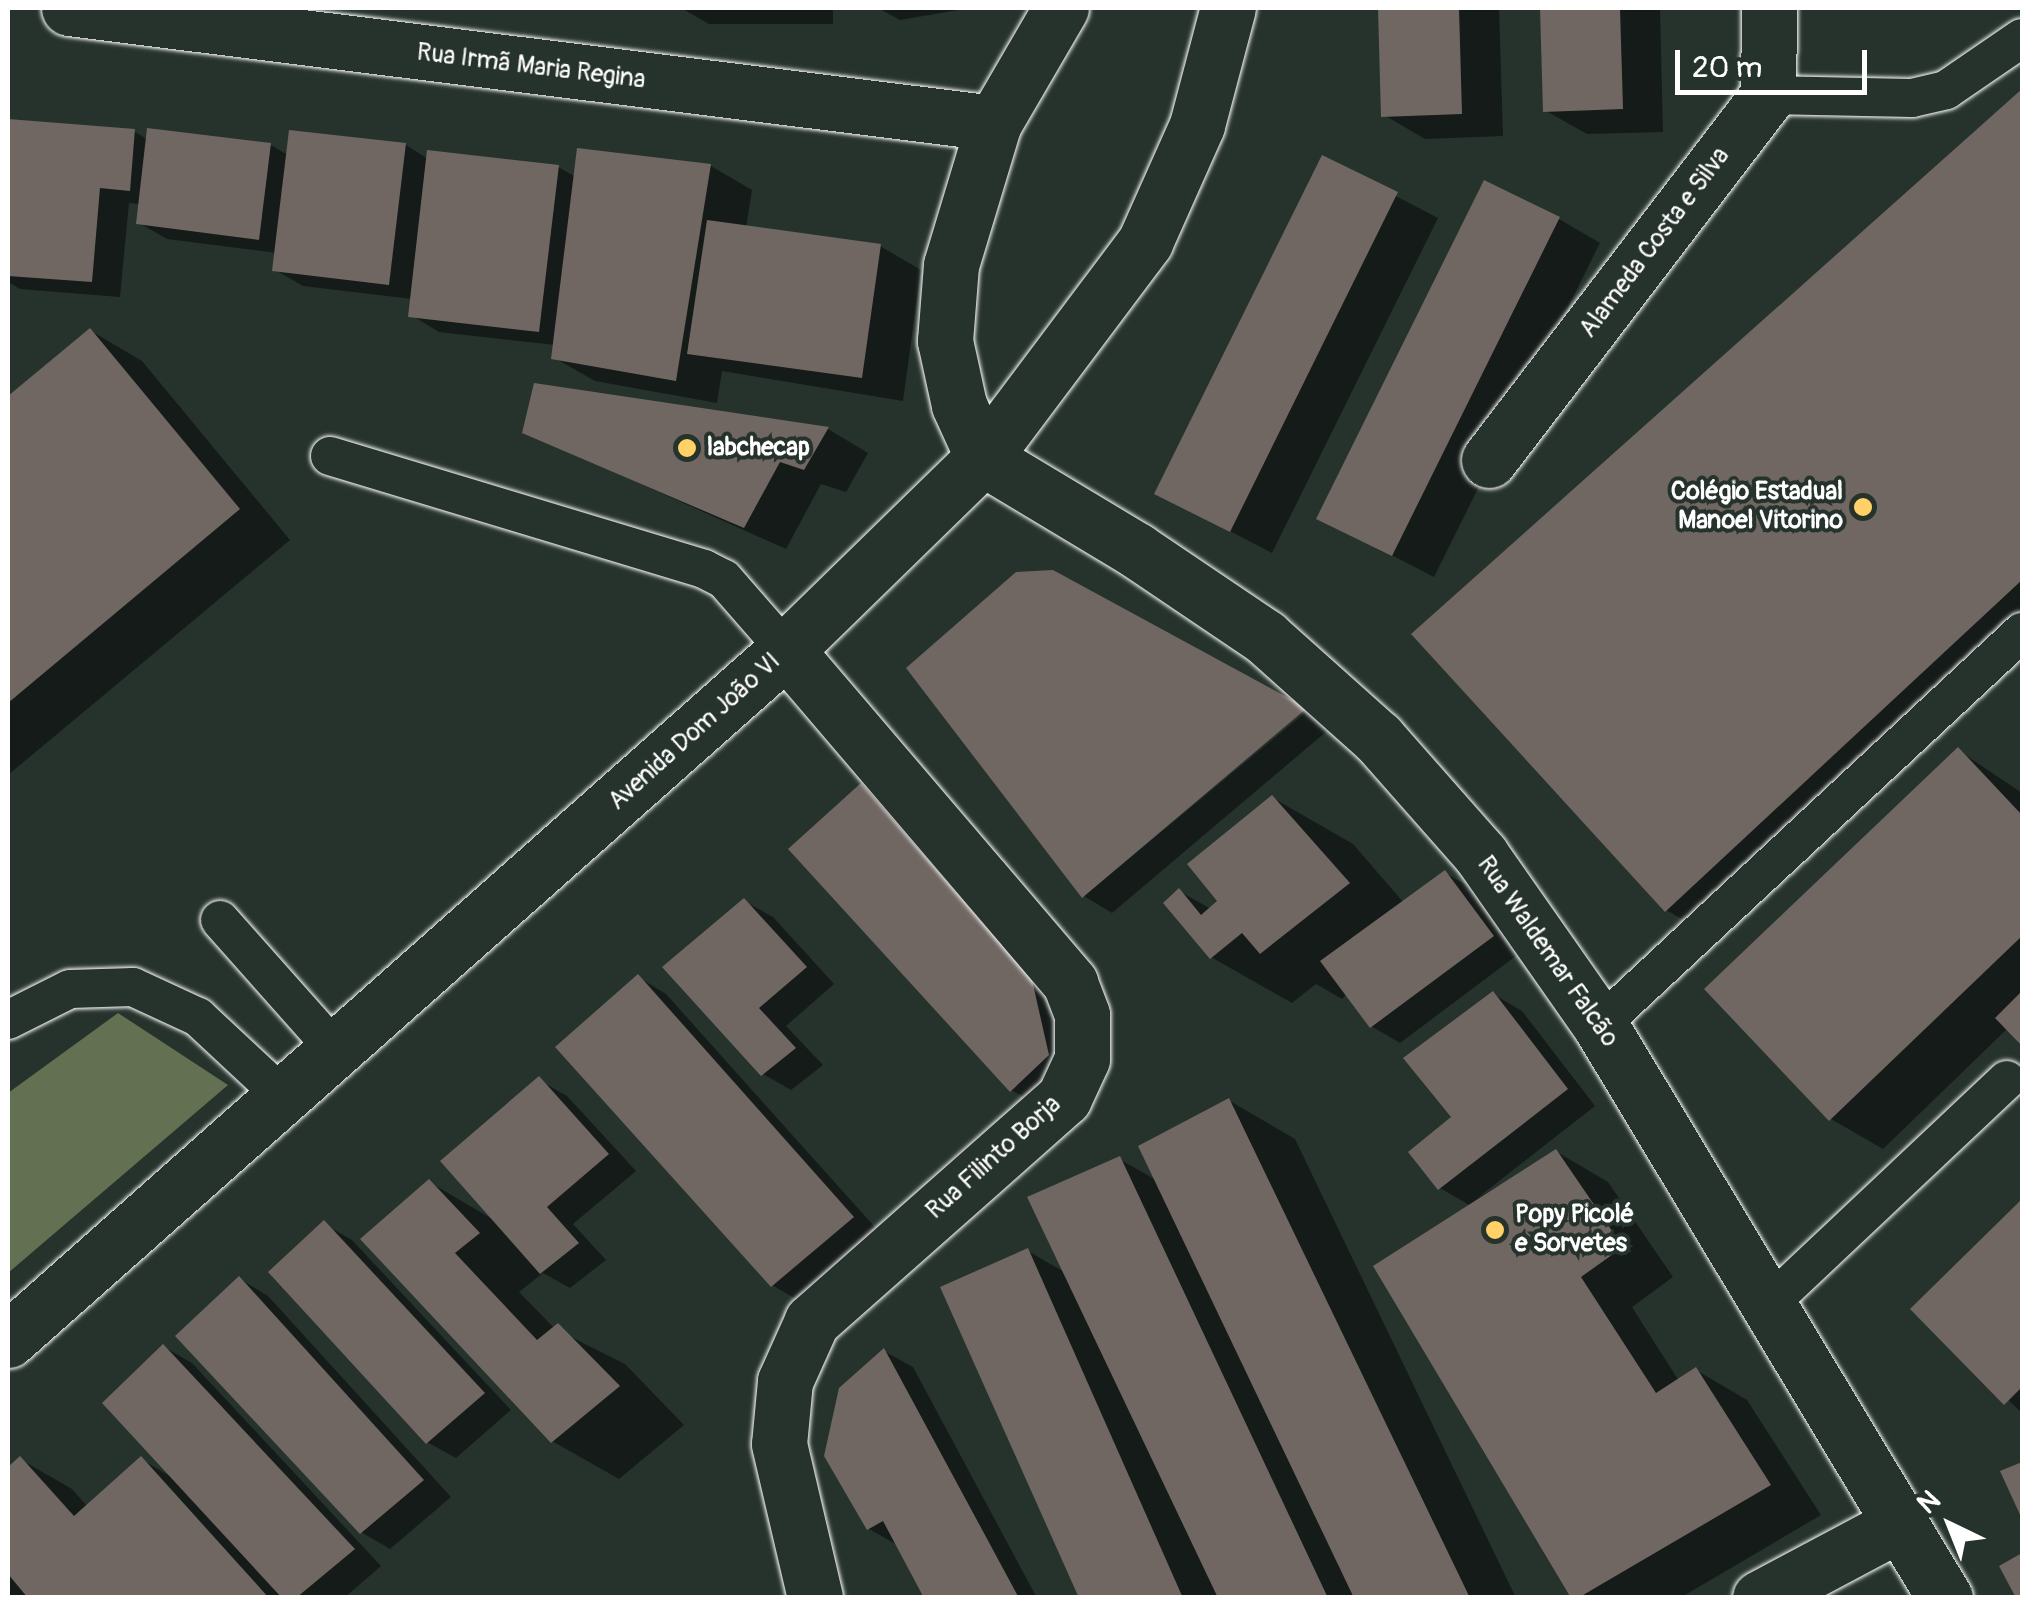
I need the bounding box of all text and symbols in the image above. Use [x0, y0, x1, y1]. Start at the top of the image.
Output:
scale bar [1680, 30, 1872, 92]
street label: Rua Irmã Maria Regina [415, 38, 647, 96]
text: 20 m [1692, 49, 1762, 86]
street label: Alameda Costa e Silva [1574, 142, 1736, 344]
place label: labchecap [707, 433, 810, 463]
marker: labchecap [676, 437, 698, 459]
place label: Colégio Estadual Manoel Vitorino [1671, 478, 1843, 537]
marker: Colégio Estadual Manoel Vitorino [1852, 496, 1874, 518]
street label: Avenida Dom João VI [603, 647, 787, 817]
street label: Rua Waldemar Falcão [1470, 851, 1624, 1053]
street label: Rua Filinto Borja [921, 1090, 1067, 1226]
place label: Popy Picolé e Sorvetes [1515, 1201, 1634, 1260]
marker: Popy Picolé e Sorvetes [1484, 1219, 1506, 1241]
north arrow [1900, 1475, 2000, 1575]
text: N [1910, 1483, 1948, 1522]

